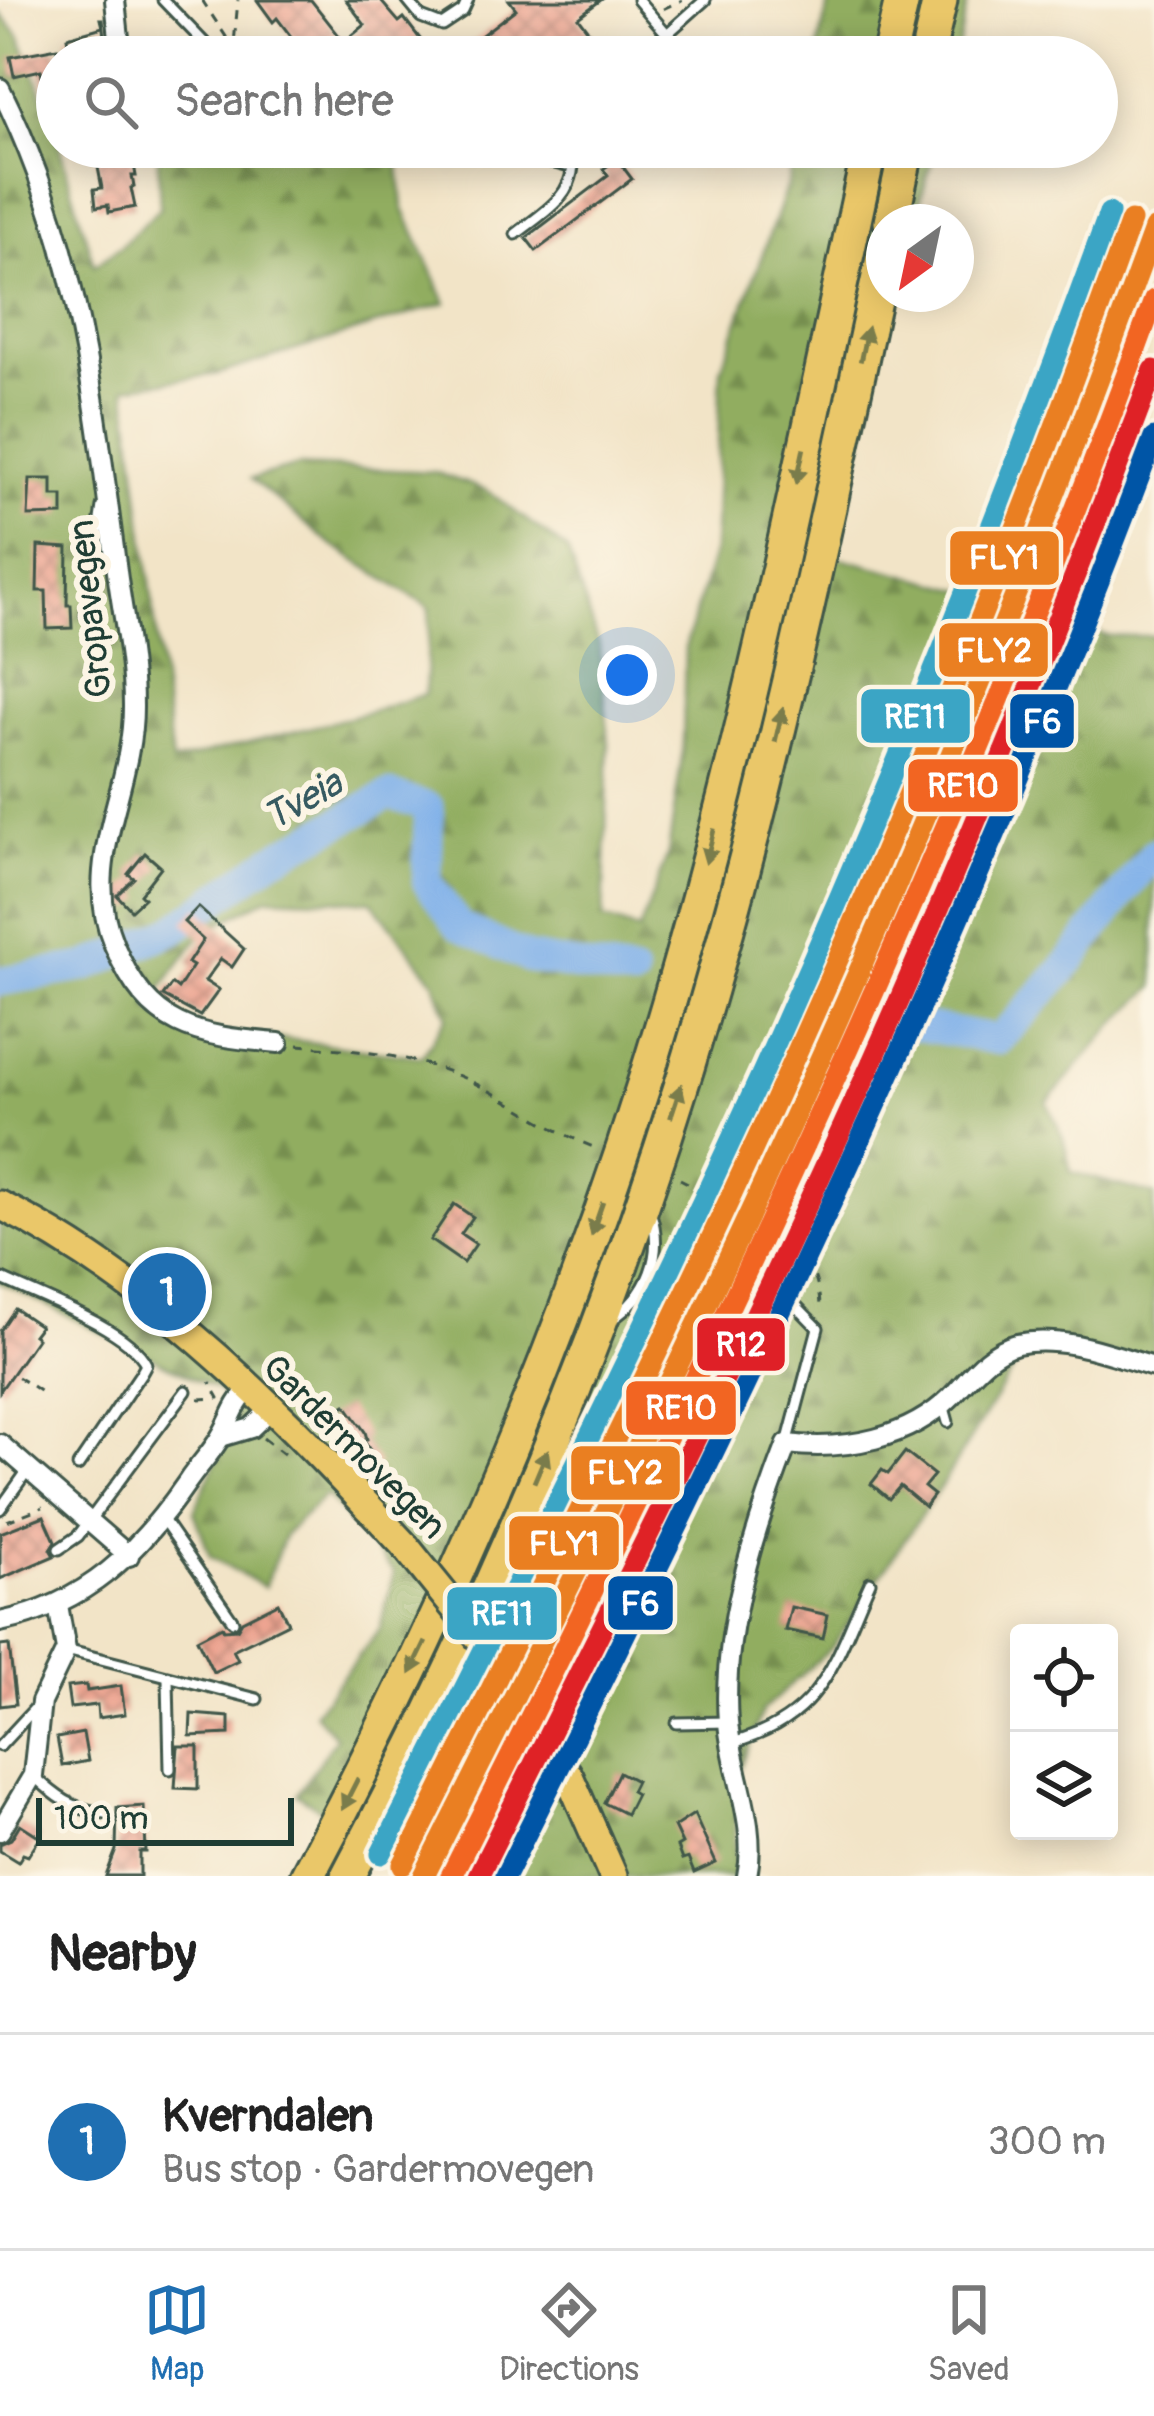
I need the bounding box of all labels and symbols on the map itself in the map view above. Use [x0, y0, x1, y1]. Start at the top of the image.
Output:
north arrow [866, 204, 974, 312]
one-way arrow [856, 325, 875, 363]
one-way arrow [789, 448, 808, 486]
street label: Gropavegen [59, 518, 122, 700]
line badge: FLY1 [948, 529, 1061, 587]
text: FLY1 [969, 538, 1039, 579]
line badge: FLY2 [937, 621, 1050, 679]
text: FLY2 [956, 631, 1032, 672]
your location [597, 645, 657, 705]
line badge: RE11 [859, 687, 972, 745]
line badge: F6 [1008, 692, 1076, 750]
text: RE11 [884, 697, 946, 738]
text: F6 [1022, 702, 1062, 743]
one-way arrow [770, 706, 789, 743]
line badge: RE10 [906, 757, 1020, 814]
water label: Tveia [255, 758, 352, 842]
text: RE10 [927, 766, 999, 807]
one-way arrow [700, 828, 719, 865]
one-way arrow [668, 1082, 687, 1119]
one-way arrow [587, 1201, 605, 1237]
pin: 1 [128, 1247, 206, 1337]
line badge: R12 [695, 1316, 787, 1373]
text: R12 [716, 1325, 766, 1366]
street label: Gardermovegen [252, 1346, 455, 1549]
line badge: RE10 [624, 1379, 738, 1437]
text: RE10 [645, 1388, 717, 1429]
line badge: FLY2 [569, 1444, 682, 1502]
one-way arrow [532, 1448, 551, 1484]
text: FLY2 [587, 1453, 663, 1494]
line badge: FLY1 [507, 1514, 621, 1572]
text: FLY1 [529, 1524, 599, 1565]
line badge: F6 [606, 1574, 675, 1632]
text: F6 [620, 1584, 660, 1625]
line badge: RE11 [445, 1585, 559, 1642]
text: RE11 [471, 1594, 533, 1635]
one-way arrow [408, 1640, 428, 1675]
one-way arrow [341, 1777, 361, 1811]
scale bar [36, 1792, 294, 1845]

